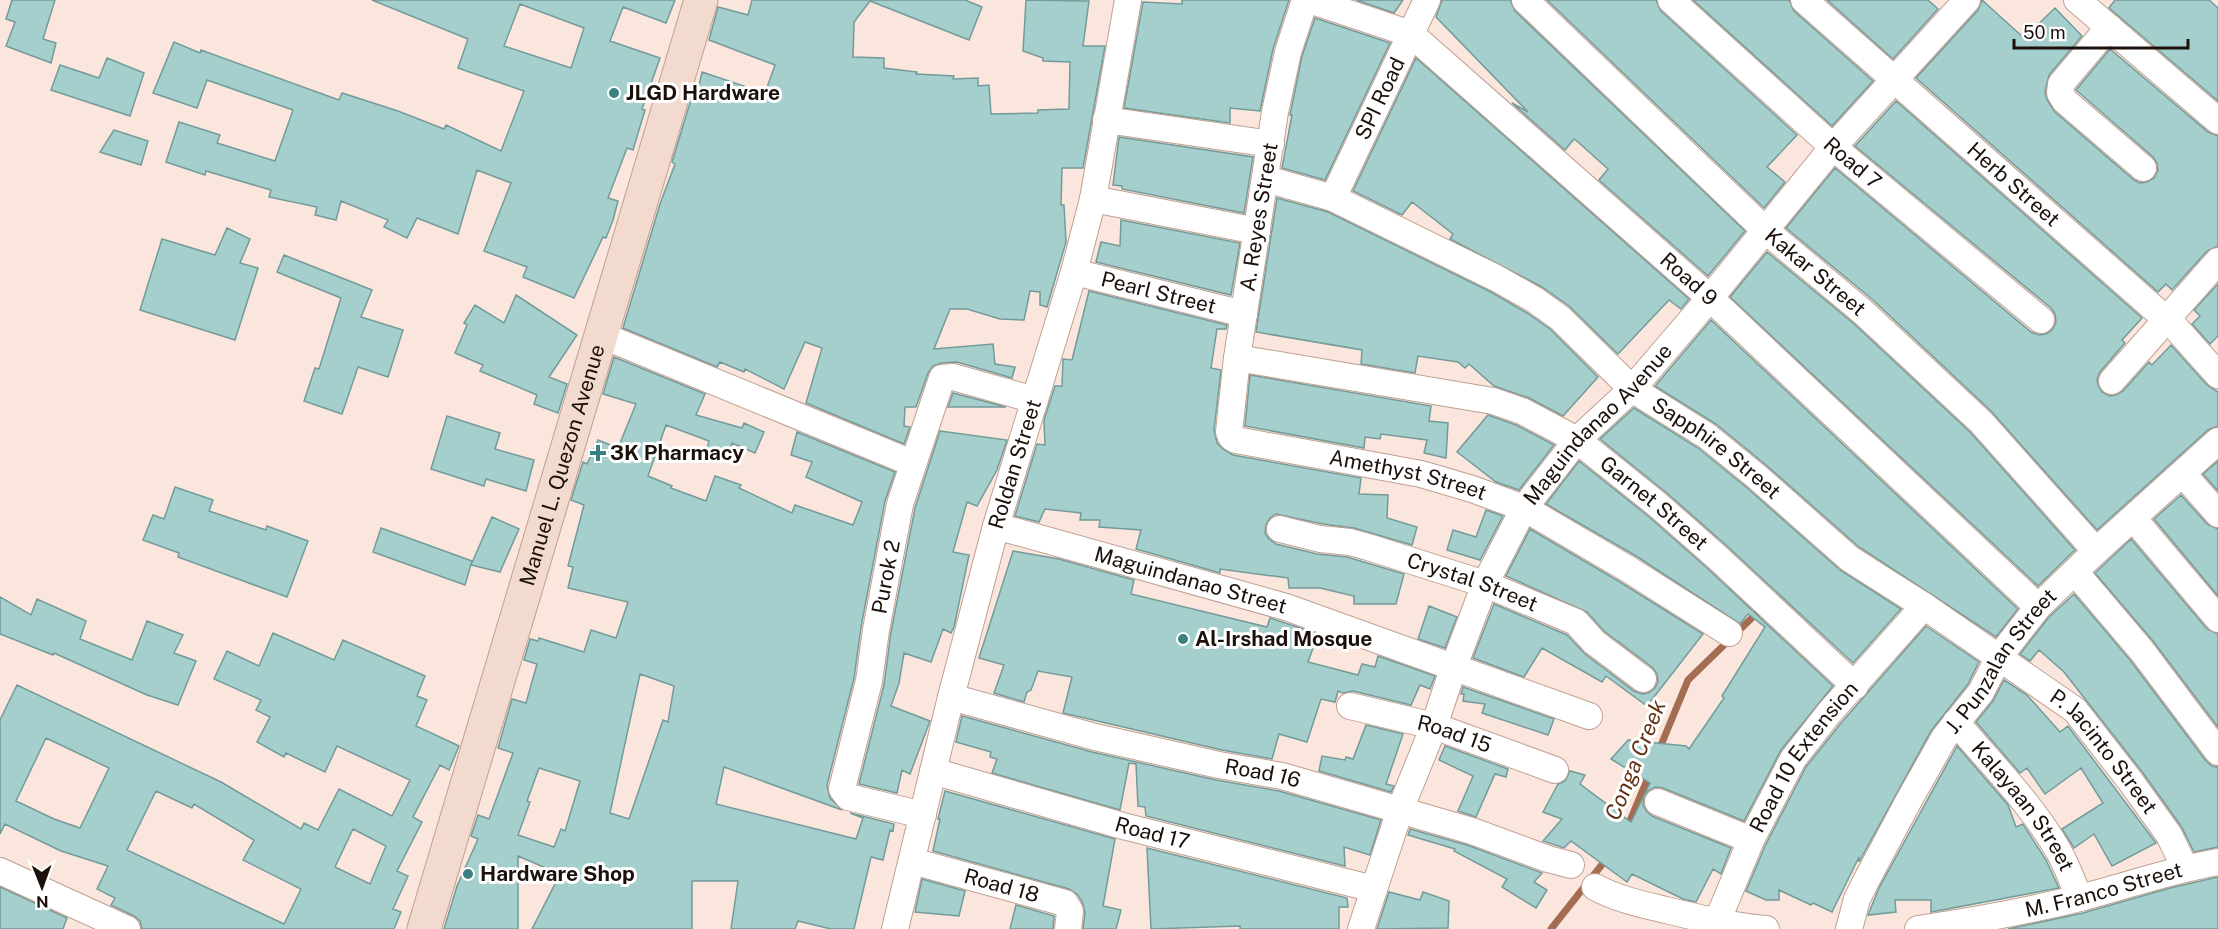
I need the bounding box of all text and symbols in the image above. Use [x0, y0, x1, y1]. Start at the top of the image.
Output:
scale bar [2014, 12, 2188, 50]
text: 50 m [2023, 22, 2066, 43]
street label: SPI Road [1350, 53, 1410, 144]
place label: JLGD Hardware [626, 80, 780, 105]
marker: JLGD Hardware [607, 86, 621, 100]
street label: Road 7 [1819, 132, 1887, 194]
street label: Herb Street [1962, 137, 2065, 231]
street label: A. Reyes Street [1234, 141, 1283, 293]
street label: Kakar Street [1760, 223, 1871, 321]
street label: Road 9 [1655, 247, 1723, 311]
street label: Pearl Street [1098, 266, 1219, 319]
street label: Maguindanao Avenue [1518, 338, 1677, 510]
street label: Manuel L. Quezon Avenue [514, 341, 610, 589]
street label: Sapphire Street [1648, 392, 1786, 504]
street label: Roldan Street [983, 396, 1046, 532]
place label: 3K Pharmacy [610, 440, 744, 465]
street label: Amethyst Street [1327, 444, 1490, 505]
marker: 3K Pharmacy [591, 446, 605, 460]
street label: Garnet Street [1595, 450, 1713, 555]
street label: Purok 2 [866, 538, 905, 616]
street label: Maguindanao Street [1092, 541, 1290, 619]
street label: Crystal Street [1404, 547, 1541, 617]
street label: J. Punzalan Street [1940, 583, 2061, 738]
place label: Al-Irshad Mosque [1195, 626, 1372, 651]
marker: Al-Irshad Mosque [1176, 632, 1190, 646]
street label: Road 10 Extension [1744, 676, 1863, 837]
street label: P. Jacinto Street [2045, 684, 2163, 818]
water label: Conga Creek [1599, 696, 1671, 824]
street label: Road 15 [1415, 709, 1495, 758]
street label: Kalayaan Street [1966, 736, 2080, 875]
street label: Road 16 [1223, 753, 1304, 793]
street label: Road 17 [1112, 811, 1192, 854]
north arrow [12, 857, 72, 917]
street label: M. Franco Street [2023, 857, 2185, 922]
place label: Hardware Shop [480, 861, 635, 886]
street label: Road 18 [961, 863, 1042, 907]
marker: Hardware Shop [461, 867, 475, 881]
text: N [36, 892, 49, 911]

